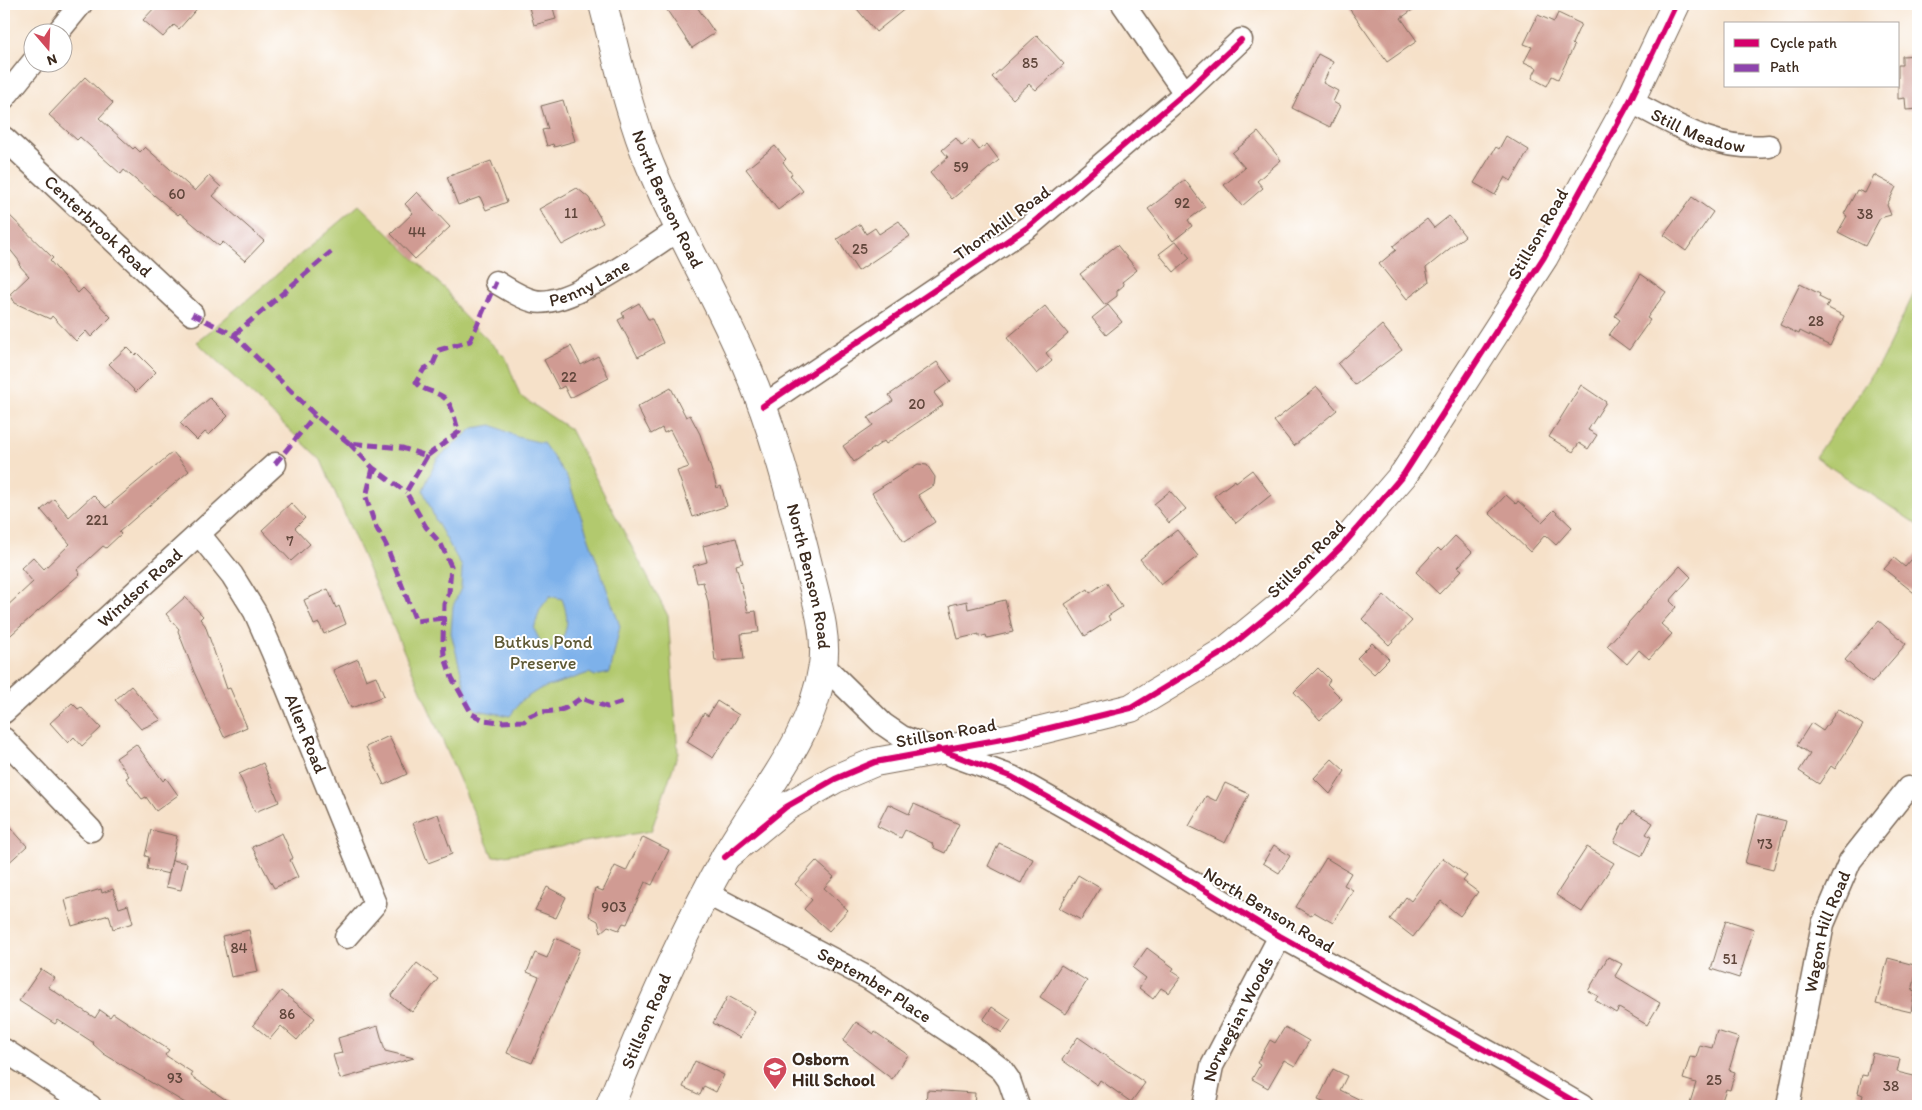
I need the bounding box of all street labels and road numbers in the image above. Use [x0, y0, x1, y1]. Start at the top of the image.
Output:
street label: Still Meadow [1647, 103, 1746, 157]
street label: North Benson Road [627, 127, 708, 272]
street label: Centerbrook Road [40, 170, 157, 282]
street label: Thornhill Road [949, 181, 1055, 265]
street label: Stillson Road [1503, 184, 1573, 284]
street label: Penny Lane [547, 254, 634, 312]
street label: North Benson Road [782, 501, 835, 650]
street label: Stillson Road [1262, 515, 1350, 603]
street label: Windsor Road [93, 543, 187, 632]
street label: Allen Road [280, 691, 332, 777]
street label: Stillson Road [894, 713, 998, 753]
street label: North Benson Road [1199, 862, 1339, 958]
street label: Wagon Hill Road [1799, 867, 1856, 994]
street label: September Place [814, 942, 936, 1028]
street label: Norwegian Woods [1198, 953, 1278, 1084]
street label: Stillson Road [616, 970, 676, 1072]

